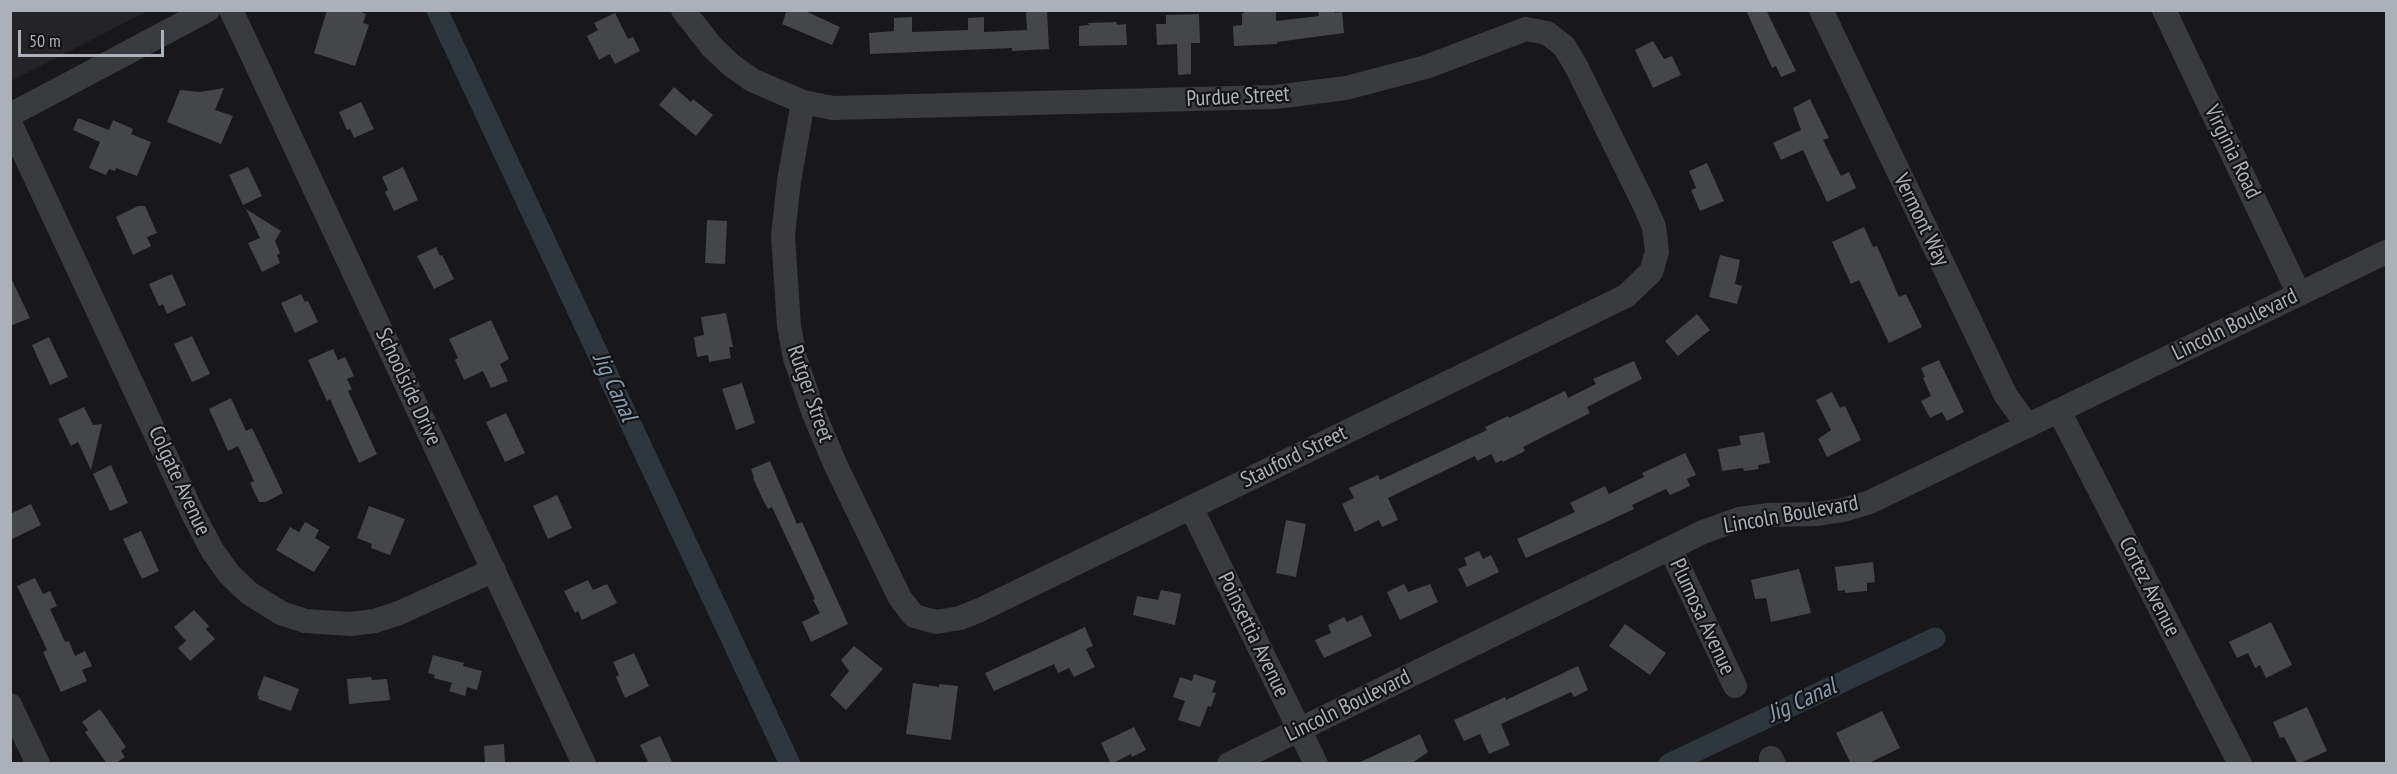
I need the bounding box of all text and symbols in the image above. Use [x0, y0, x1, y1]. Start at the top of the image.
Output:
scale bar [21, 18, 166, 56]
text: 50 m [29, 29, 61, 52]
street label: Purdue Street [1186, 81, 1290, 113]
street label: Virginia Road [2198, 101, 2266, 203]
street label: Vermont Way [1887, 169, 1955, 271]
street label: Lincoln Boulevard [2168, 283, 2302, 367]
street label: Schoolside Drive [369, 324, 447, 450]
street label: Rutger Street [781, 342, 839, 446]
water label: Jig Canal [586, 348, 642, 426]
street label: Stauford Street [1237, 420, 1351, 494]
street label: Colgate Avenue [142, 422, 216, 540]
street label: Lincoln Boulevard [1722, 490, 1860, 540]
street label: Cortez Avenue [2113, 533, 2185, 641]
street label: Plumosa Avenue [1664, 555, 1740, 679]
street label: Poinsettia Avenue [1211, 568, 1295, 702]
street label: Lincoln Boulevard [1281, 664, 1415, 748]
water label: Jig Canal [1763, 673, 1841, 729]

